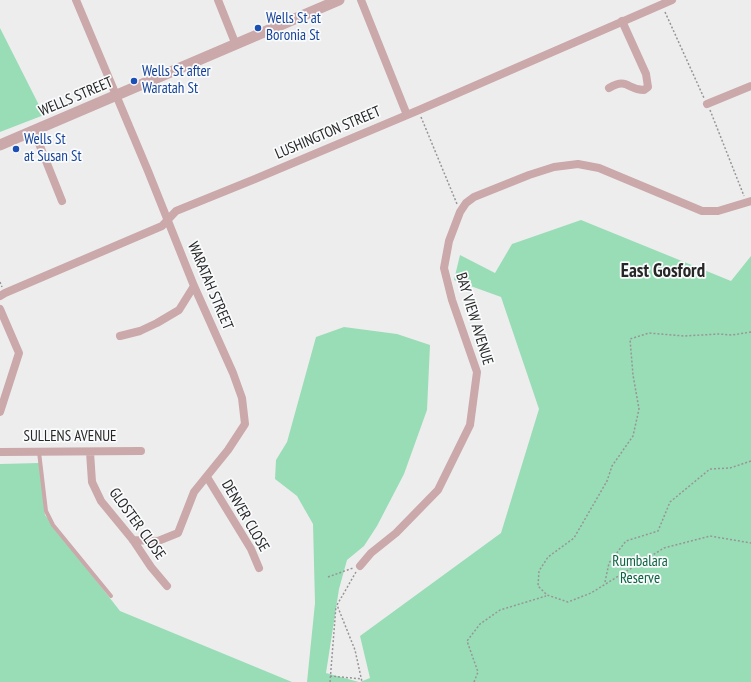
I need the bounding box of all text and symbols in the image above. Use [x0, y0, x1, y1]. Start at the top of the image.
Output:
place label: Wells St at Boronia St [266, 10, 321, 45]
marker: Wells St at Boronia St [253, 23, 263, 33]
place label: Wells St after Waratah St [142, 63, 211, 98]
street label: WELLS STREET [36, 73, 116, 121]
marker: Wells St after Waratah St [129, 76, 139, 86]
street label: LUSHINGTON STREET [272, 103, 384, 163]
place label: Wells St at Susan St [24, 131, 82, 166]
marker: Wells St at Susan St [11, 144, 21, 154]
street label: WARATAH STREET [183, 239, 237, 333]
district label: East Gosford [621, 261, 705, 283]
street label: BAY VIEW AVENUE [451, 271, 497, 367]
street label: SULLENS AVENUE [24, 428, 116, 446]
street label: DENVER CLOSE [217, 477, 273, 555]
street label: GLOSTER CLOSE [105, 485, 169, 563]
park label: Rumbalara Reserve [612, 553, 668, 588]

